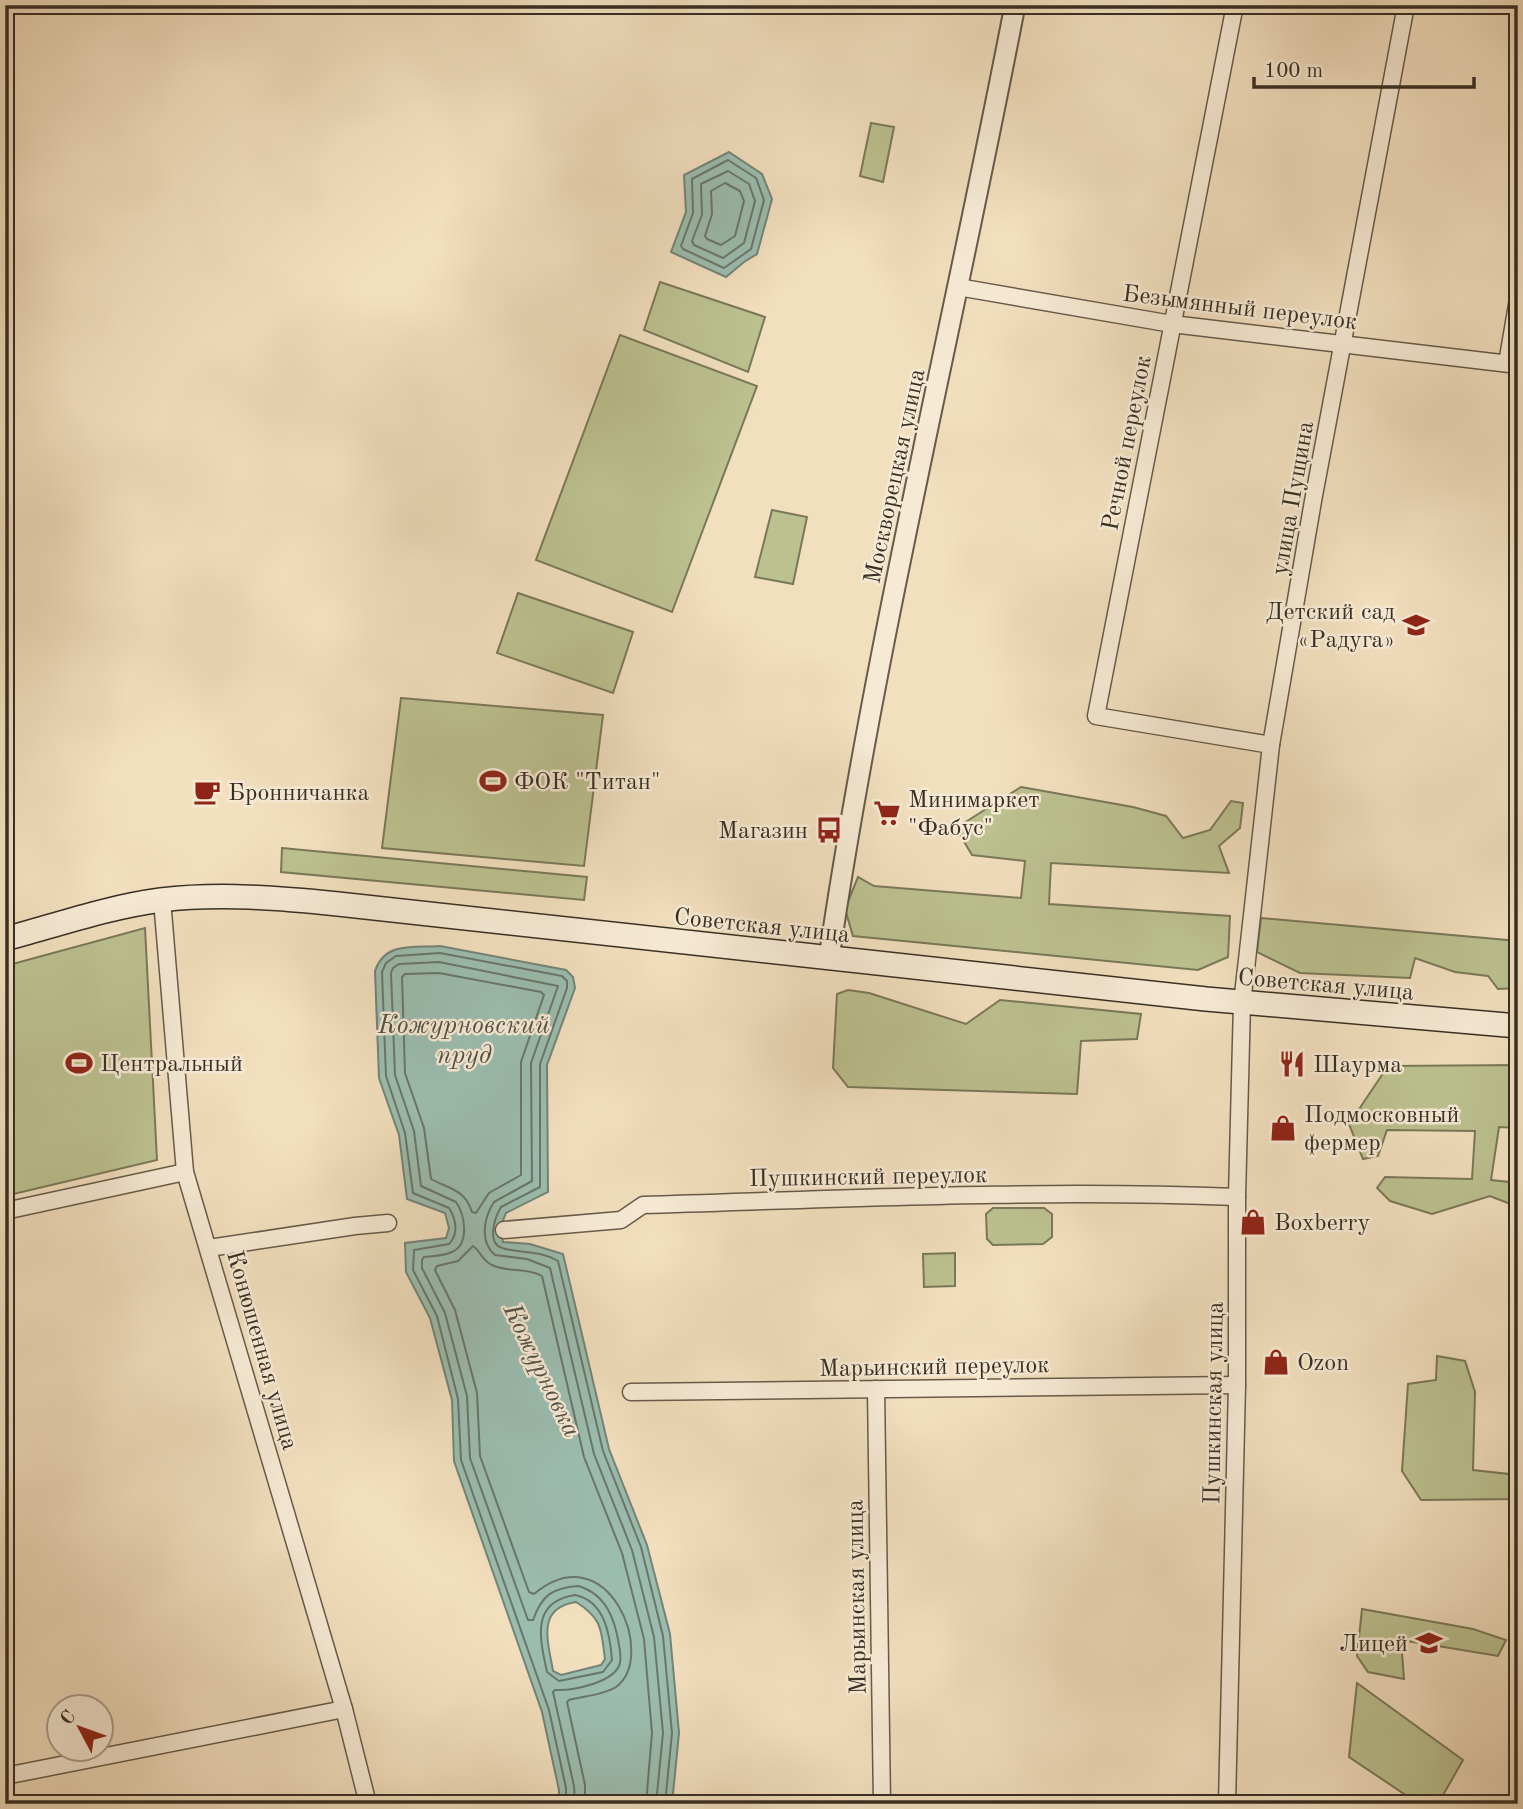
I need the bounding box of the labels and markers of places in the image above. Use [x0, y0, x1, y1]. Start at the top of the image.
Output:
place label: Детский сад «Радуга» [1266, 601, 1395, 653]
school or university icon: Детский сад «Радуга» [1401, 610, 1431, 640]
sports icon: ФОК "Титан" [478, 766, 508, 796]
place label: ФОК "Титан" [514, 771, 660, 795]
cafe icon: Бронничанка [192, 777, 222, 807]
place label: Бронничанка [228, 782, 370, 806]
place label: Минимаркет "Фабус" [908, 789, 1040, 841]
supermarket icon: Минимаркет "Фабус" [872, 798, 902, 828]
bus stop icon: Магазин [814, 815, 844, 845]
place label: Магазин [718, 820, 808, 844]
sports icon: Центральный [64, 1048, 94, 1078]
restaurant icon: Шаурма [1277, 1049, 1307, 1079]
place label: Центральный [100, 1053, 243, 1077]
place label: Шаурма [1313, 1054, 1402, 1078]
place label: Подмосковный фермер [1304, 1104, 1459, 1156]
shop icon: Подмосковный фермер [1268, 1113, 1298, 1143]
shop icon: Boxberry [1238, 1207, 1268, 1237]
place label: Boxberry [1274, 1212, 1370, 1236]
shop icon: Ozon [1261, 1347, 1291, 1377]
place label: Ozon [1297, 1352, 1349, 1376]
school or university icon: Лицей [1414, 1628, 1444, 1658]
place label: Лицей [1339, 1633, 1408, 1657]

